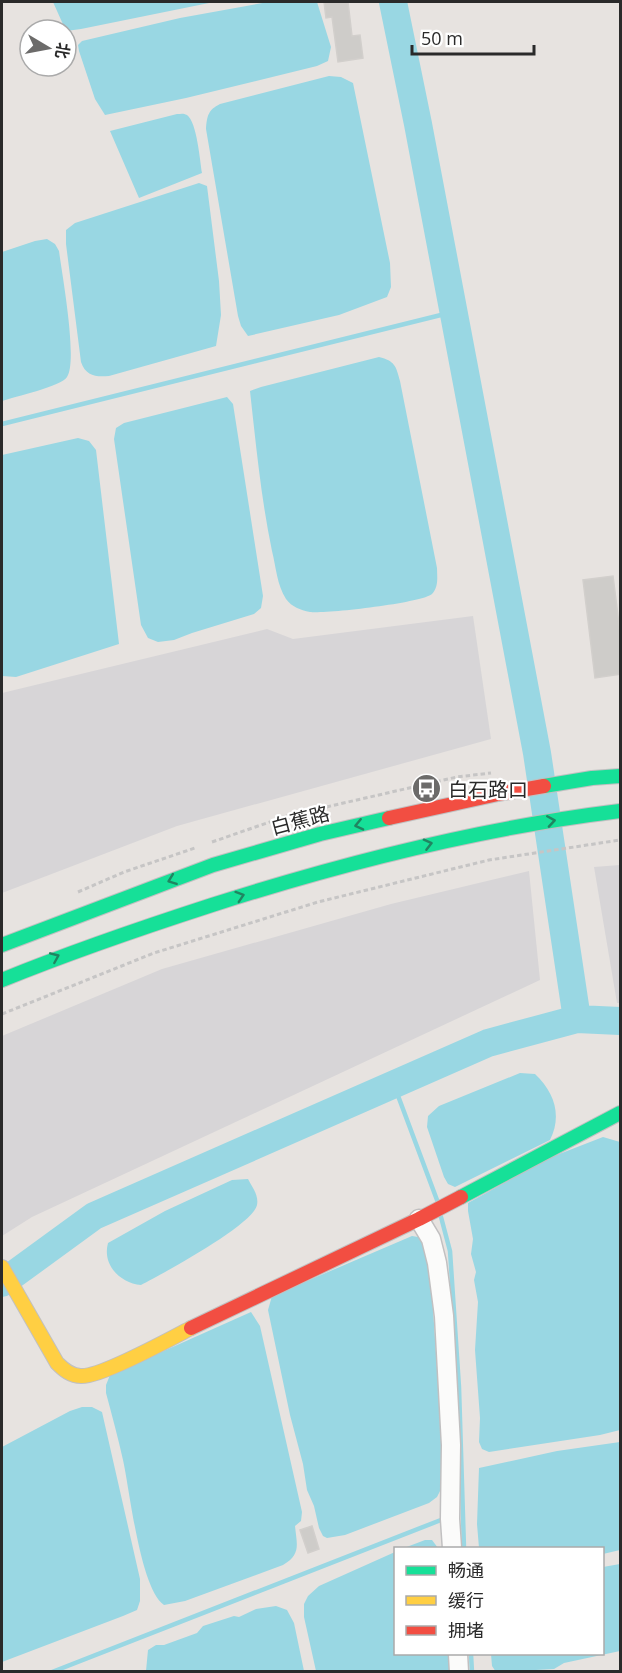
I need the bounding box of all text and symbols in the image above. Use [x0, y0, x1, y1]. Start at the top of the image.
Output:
north arrow [18, 18, 78, 78]
scale bar [412, 18, 534, 56]
text: 50 m [421, 26, 463, 50]
text: 北 [51, 41, 75, 60]
bus stop icon: 白石路口 [411, 773, 443, 805]
place label: 白石路口 [448, 776, 528, 803]
street label: 白蕉路 [268, 799, 332, 841]
one-way arrow [546, 816, 555, 828]
one-way arrow [354, 818, 364, 831]
one-way arrow [423, 838, 433, 851]
one-way arrow [167, 873, 178, 886]
one-way arrow [234, 890, 245, 903]
one-way arrow [49, 952, 60, 964]
legend [394, 1547, 604, 1655]
text: 畅通 [448, 1558, 484, 1582]
text: 缓行 [448, 1588, 484, 1612]
text: 拥堵 [448, 1618, 484, 1642]

